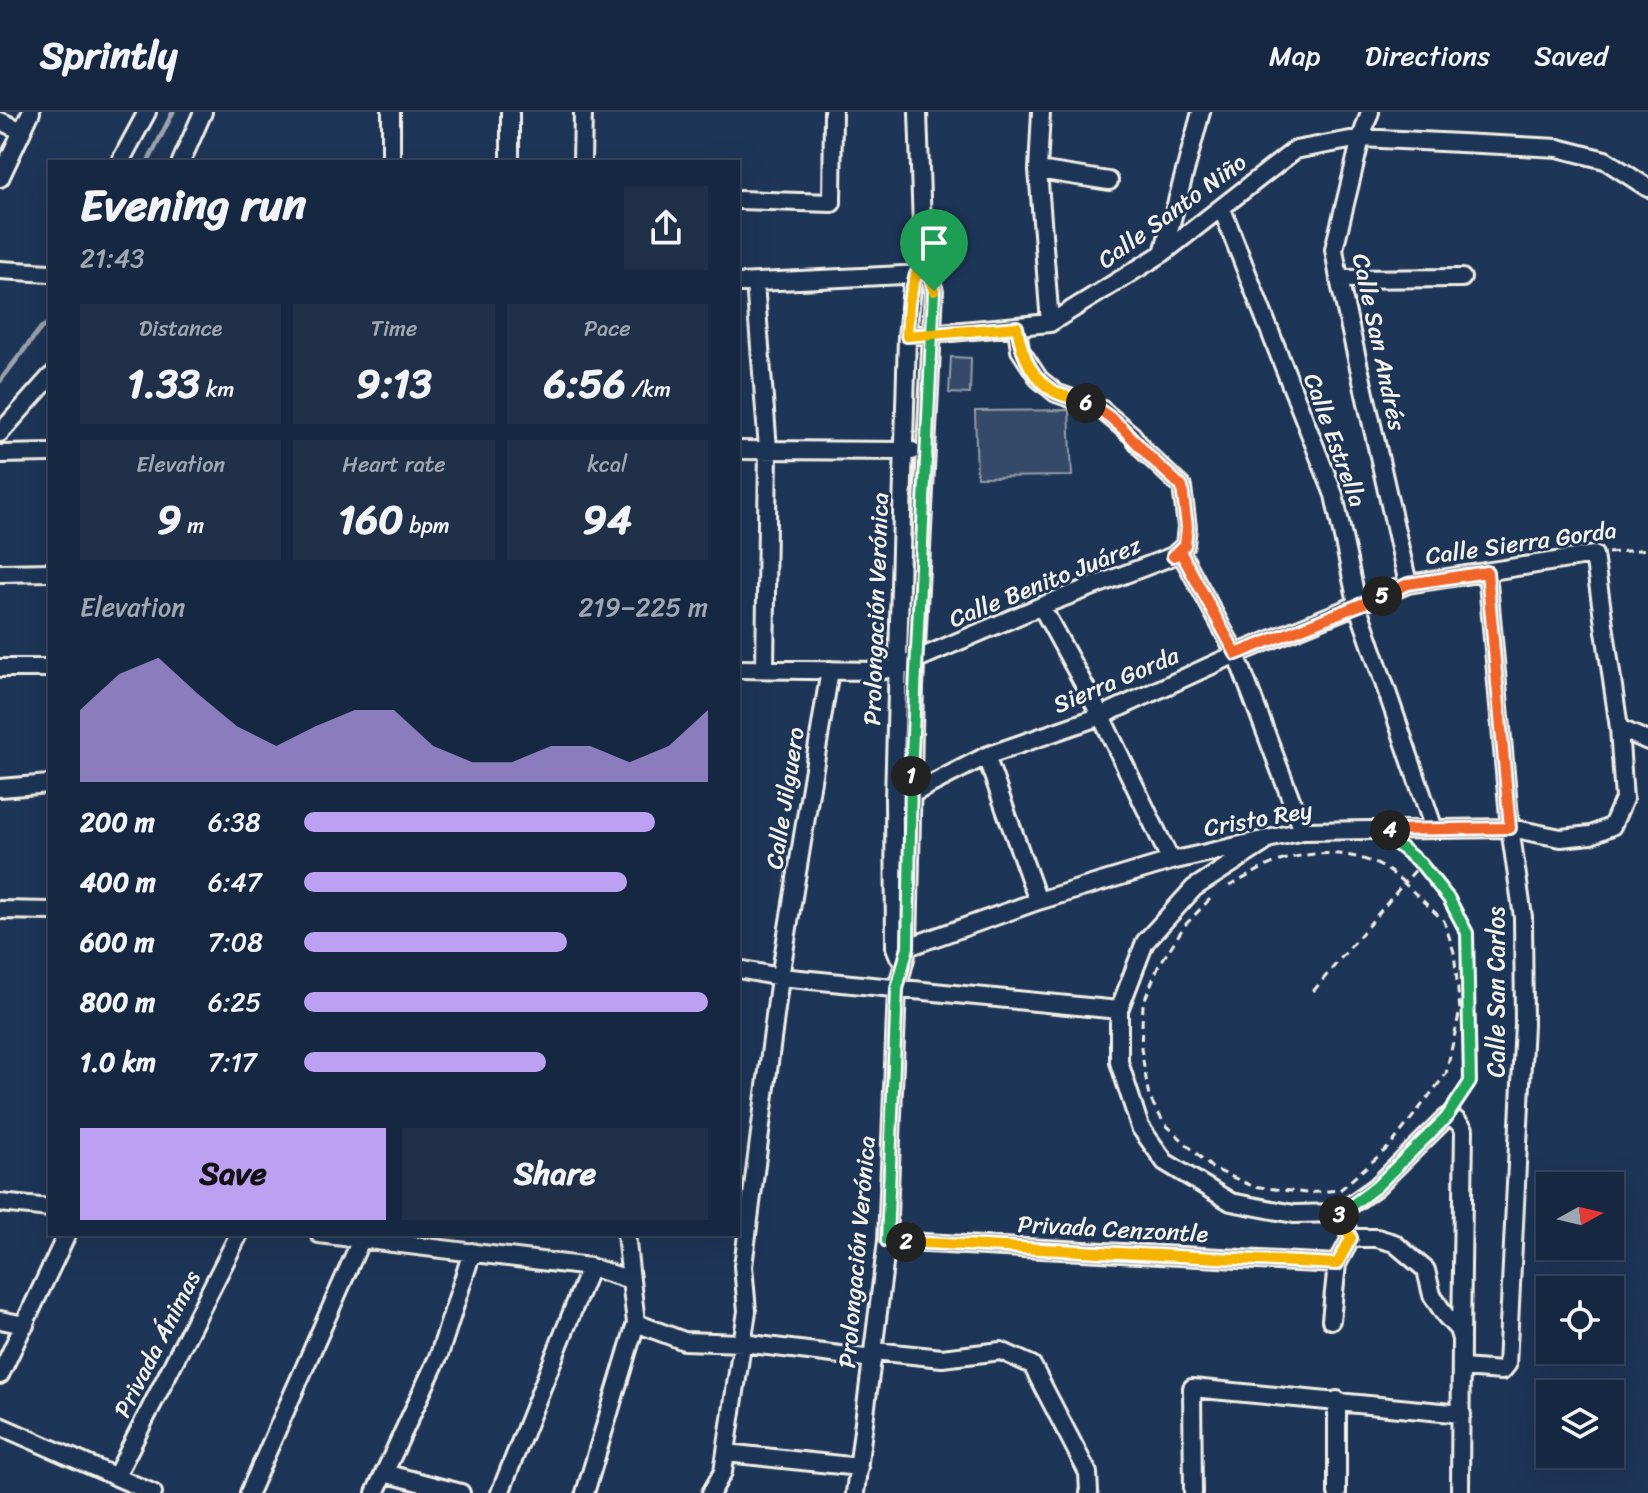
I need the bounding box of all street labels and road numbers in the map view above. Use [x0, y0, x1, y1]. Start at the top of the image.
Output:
street label: Calle Santo Niño [1088, 142, 1256, 280]
street label: Calle San Andrés [1340, 249, 1418, 435]
street label: Calle Estrella [1291, 367, 1379, 513]
street label: Prolongación Verónica [851, 492, 901, 726]
street label: Calle Sierra Gorda [1423, 509, 1619, 577]
street label: Calle Benito Juárez [942, 524, 1148, 640]
street label: Sierra Gorda [1046, 634, 1187, 725]
street label: Calle Jilguero [753, 724, 817, 872]
street label: Cristo Rey [1201, 789, 1316, 849]
street label: Calle San Carlos [1475, 906, 1517, 1077]
street label: Prolongación Verónica [826, 1134, 888, 1370]
street label: Privada Cenzontle [1017, 1203, 1210, 1255]
street label: Privada Ánimas [102, 1263, 212, 1425]

